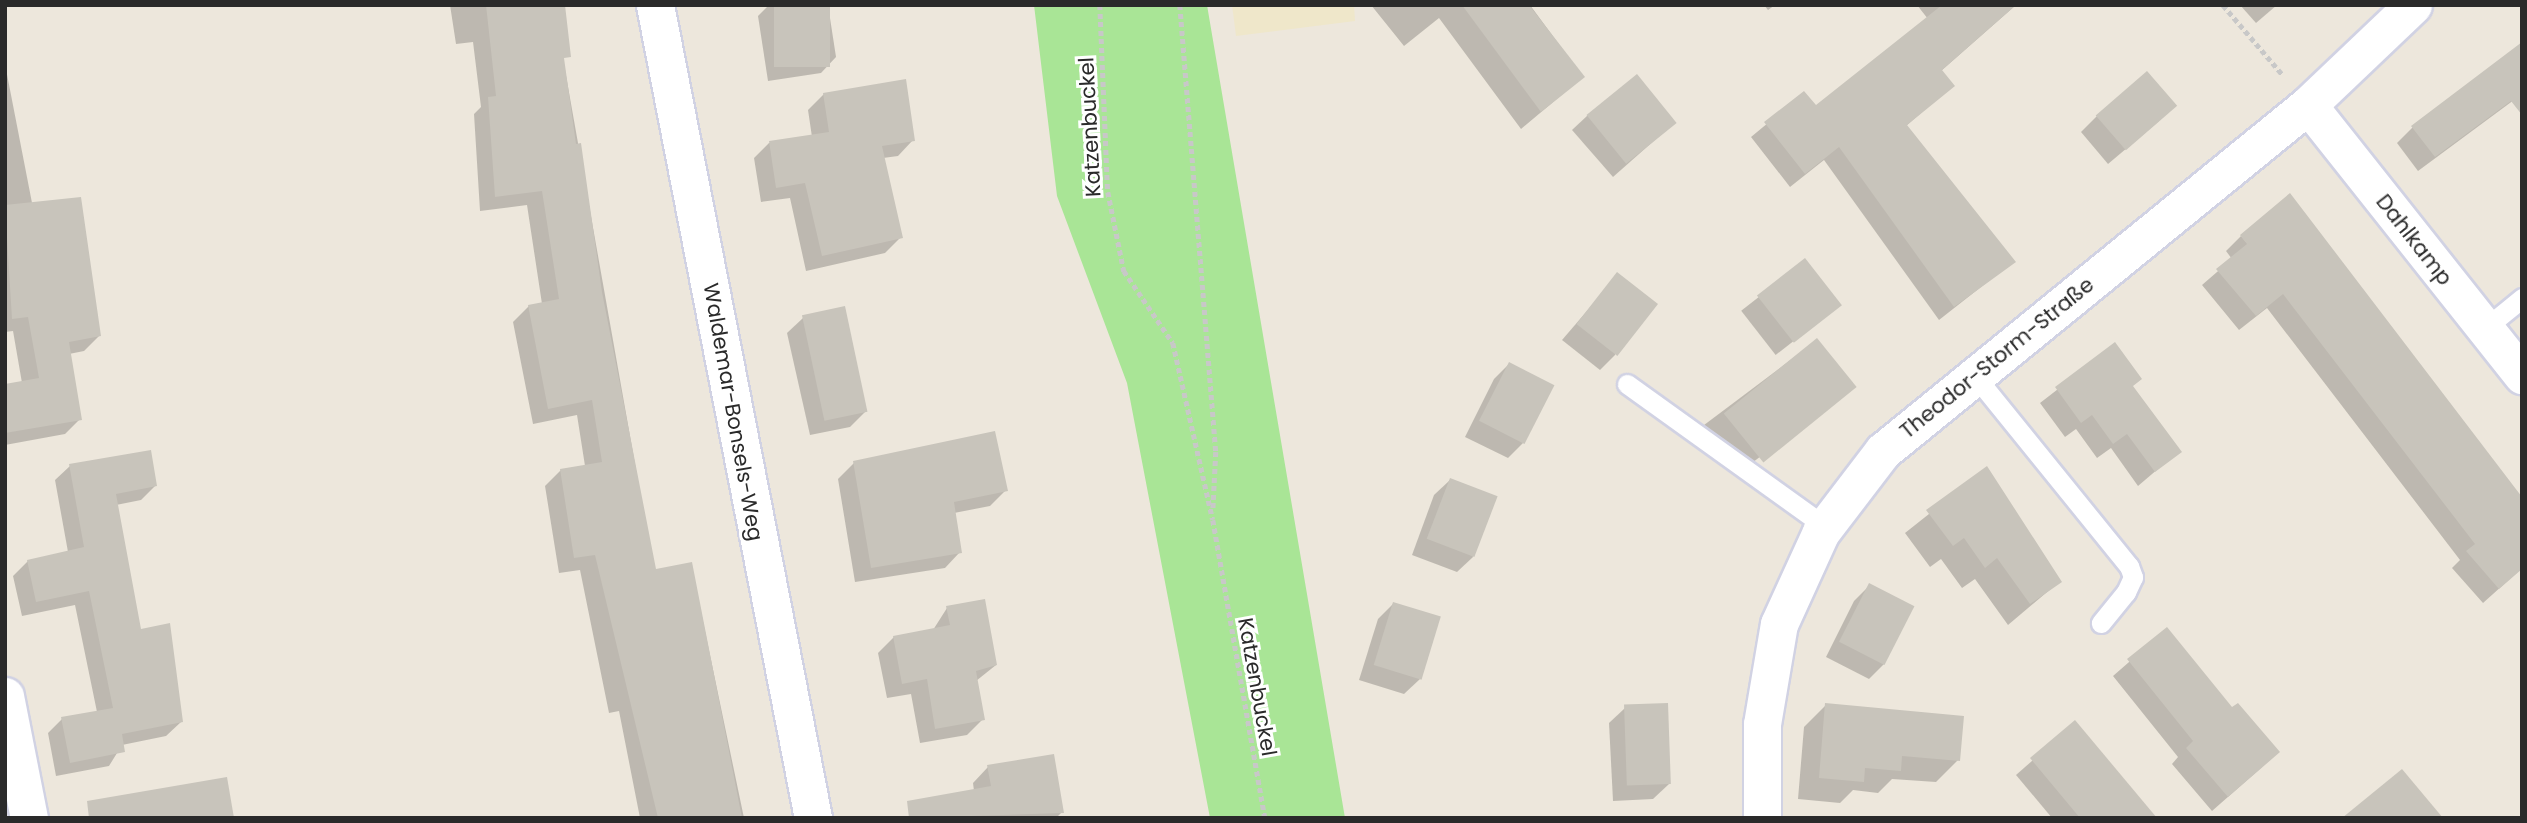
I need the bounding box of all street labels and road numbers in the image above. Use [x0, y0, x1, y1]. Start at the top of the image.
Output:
street label: Katzenbuckel [1074, 57, 1106, 197]
street label: Dahlkamp [2371, 189, 2457, 291]
street label: Theodor-Storm-Straße [1895, 272, 2099, 444]
street label: Waldemar-Bonsels-Weg [698, 281, 768, 543]
street label: Katzenbuckel [1232, 616, 1282, 758]

